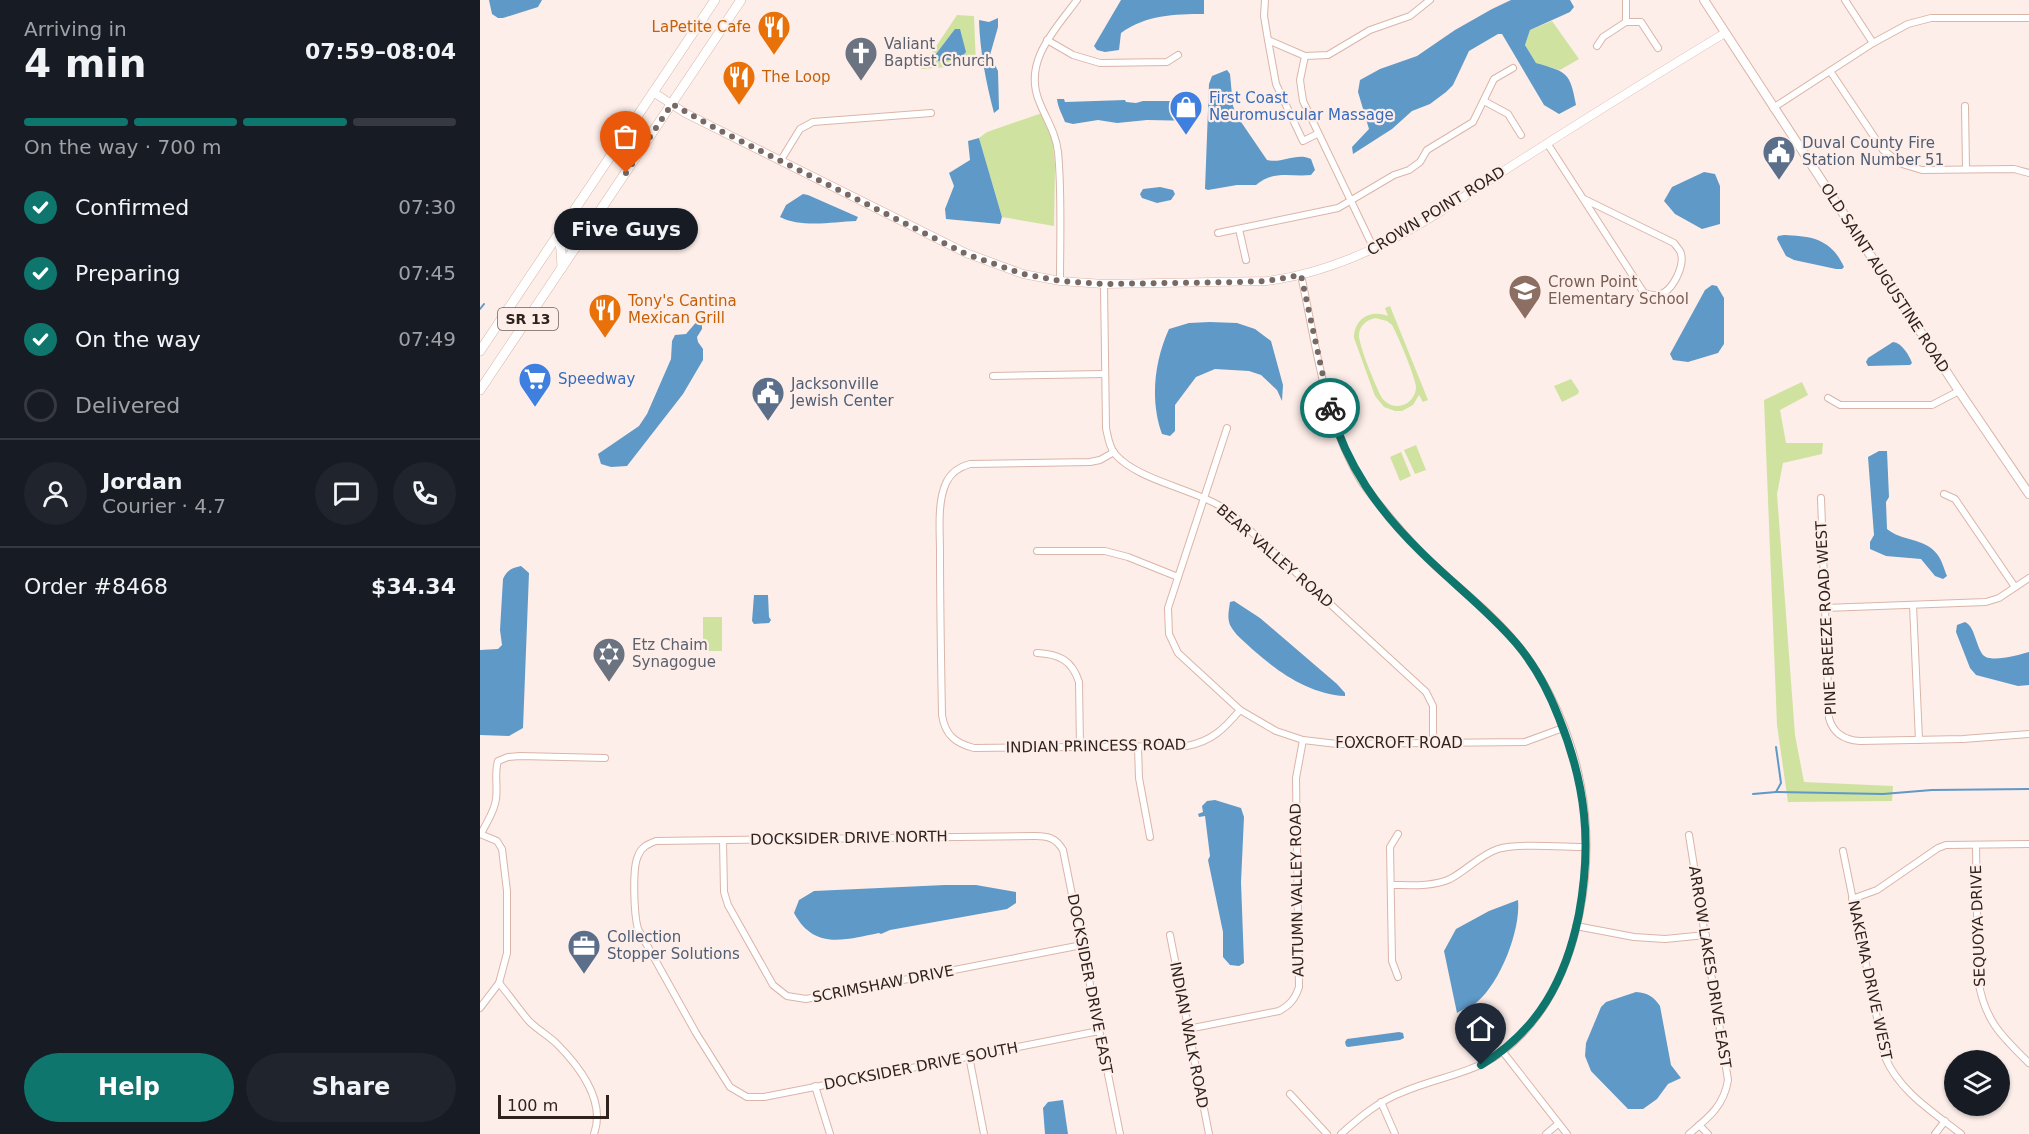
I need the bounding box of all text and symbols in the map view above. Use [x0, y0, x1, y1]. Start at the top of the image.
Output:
restaurant icon: LaPetite Cafe [756, 9, 792, 56]
text: Arriving in [24, 17, 127, 41]
place label: LaPetite Cafe [652, 18, 751, 36]
church icon: Valiant Baptist Church [843, 35, 879, 82]
place label: Valiant Baptist Church [884, 35, 995, 70]
text: 07:59–08:04 [305, 39, 456, 64]
text: 4 min [24, 41, 146, 86]
restaurant icon: The Loop [721, 59, 757, 106]
place label: The Loop [761, 68, 831, 86]
shop icon: First Coast Neuromuscular Massage [1168, 89, 1204, 136]
place label: First Coast Neuromuscular Massage [1209, 89, 1394, 124]
pin [600, 111, 651, 173]
icon: bag [609, 120, 642, 153]
public building icon: Duval County Fire Station Number 51 [1761, 134, 1797, 181]
place label: Duval County Fire Station Number 51 [1802, 134, 1944, 169]
text: On the way · 700 m [24, 135, 222, 159]
street label: CROWN POINT ROAD [1364, 163, 1508, 259]
street label: OLD SAINT AUGUSTINE ROAD [1817, 180, 1953, 376]
icon: check [24, 191, 57, 224]
text: Confirmed [75, 195, 189, 220]
text: 07:30 [398, 195, 456, 219]
callout: Five Guys [554, 209, 698, 251]
text: Five Guys [571, 217, 681, 241]
icon: check [24, 257, 57, 290]
text: Preparing [75, 261, 181, 286]
text: 07:45 [398, 261, 456, 285]
school or university icon: Crown Point Elementary School [1507, 273, 1543, 320]
place label: Crown Point Elementary School [1548, 273, 1689, 308]
restaurant icon: Tony's Cantina Mexican Grill [587, 292, 623, 339]
place label: Tony's Cantina Mexican Grill [627, 292, 737, 327]
road number: SR 13 [498, 308, 558, 330]
icon: check [24, 323, 57, 356]
text: On the way [75, 327, 201, 352]
text: 07:49 [398, 327, 456, 351]
supermarket icon: Speedway [517, 361, 553, 408]
place label: Speedway [558, 370, 635, 388]
public building icon: Jacksonville Jewish Center [750, 375, 786, 422]
place label: Jacksonville Jewish Center [790, 375, 894, 410]
courier [1300, 378, 1360, 438]
icon: bike [1314, 392, 1347, 425]
text: Delivered [75, 393, 180, 418]
button: person [24, 462, 87, 525]
button: chat [315, 462, 378, 525]
button: phone [393, 462, 456, 525]
text: Jordan [102, 469, 182, 494]
text: Courier · 4.7 [102, 494, 226, 518]
street label: BEAR VALLEY ROAD [1213, 500, 1337, 612]
street label: PINE BREEZE ROAD WEST [1812, 519, 1840, 716]
text: Order #8468 [24, 574, 168, 599]
text: $34.34 [371, 574, 456, 599]
synagogue icon: Etz Chaim Synagogue [591, 636, 627, 683]
place label: Etz Chaim Synagogue [632, 636, 716, 671]
street label: FOXCROFT ROAD [1335, 734, 1463, 752]
street label: INDIAN PRINCESS ROAD [1006, 735, 1186, 757]
street label: AUTUMN VALLEY ROAD [1286, 803, 1308, 977]
street label: DOCKSIDER DRIVE NORTH [750, 827, 948, 849]
street label: ARROW LAKES DRIVE EAST [1685, 865, 1735, 1070]
street label: SEQUOYA DRIVE [1967, 865, 1989, 987]
street label: DOCKSIDER DRIVE EAST [1064, 892, 1116, 1076]
street label: NAKEMA DRIVE WEST [1844, 899, 1896, 1062]
office icon: Collection Stopper Solutions [566, 928, 602, 975]
place label: Collection Stopper Solutions [607, 928, 740, 963]
street label: INDIAN WALK ROAD [1166, 960, 1212, 1110]
street label: SCRIMSHAW DRIVE [811, 961, 955, 1007]
pin [1455, 1003, 1506, 1065]
icon: home [1464, 1012, 1497, 1045]
street label: DOCKSIDER DRIVE SOUTH [822, 1038, 1020, 1094]
map controls [1944, 1050, 2010, 1116]
button: layers [1944, 1050, 2010, 1116]
button: Help [24, 1053, 234, 1122]
button: Share [246, 1053, 456, 1122]
scale bar [498, 1092, 609, 1120]
text: 100 m [507, 1096, 558, 1115]

